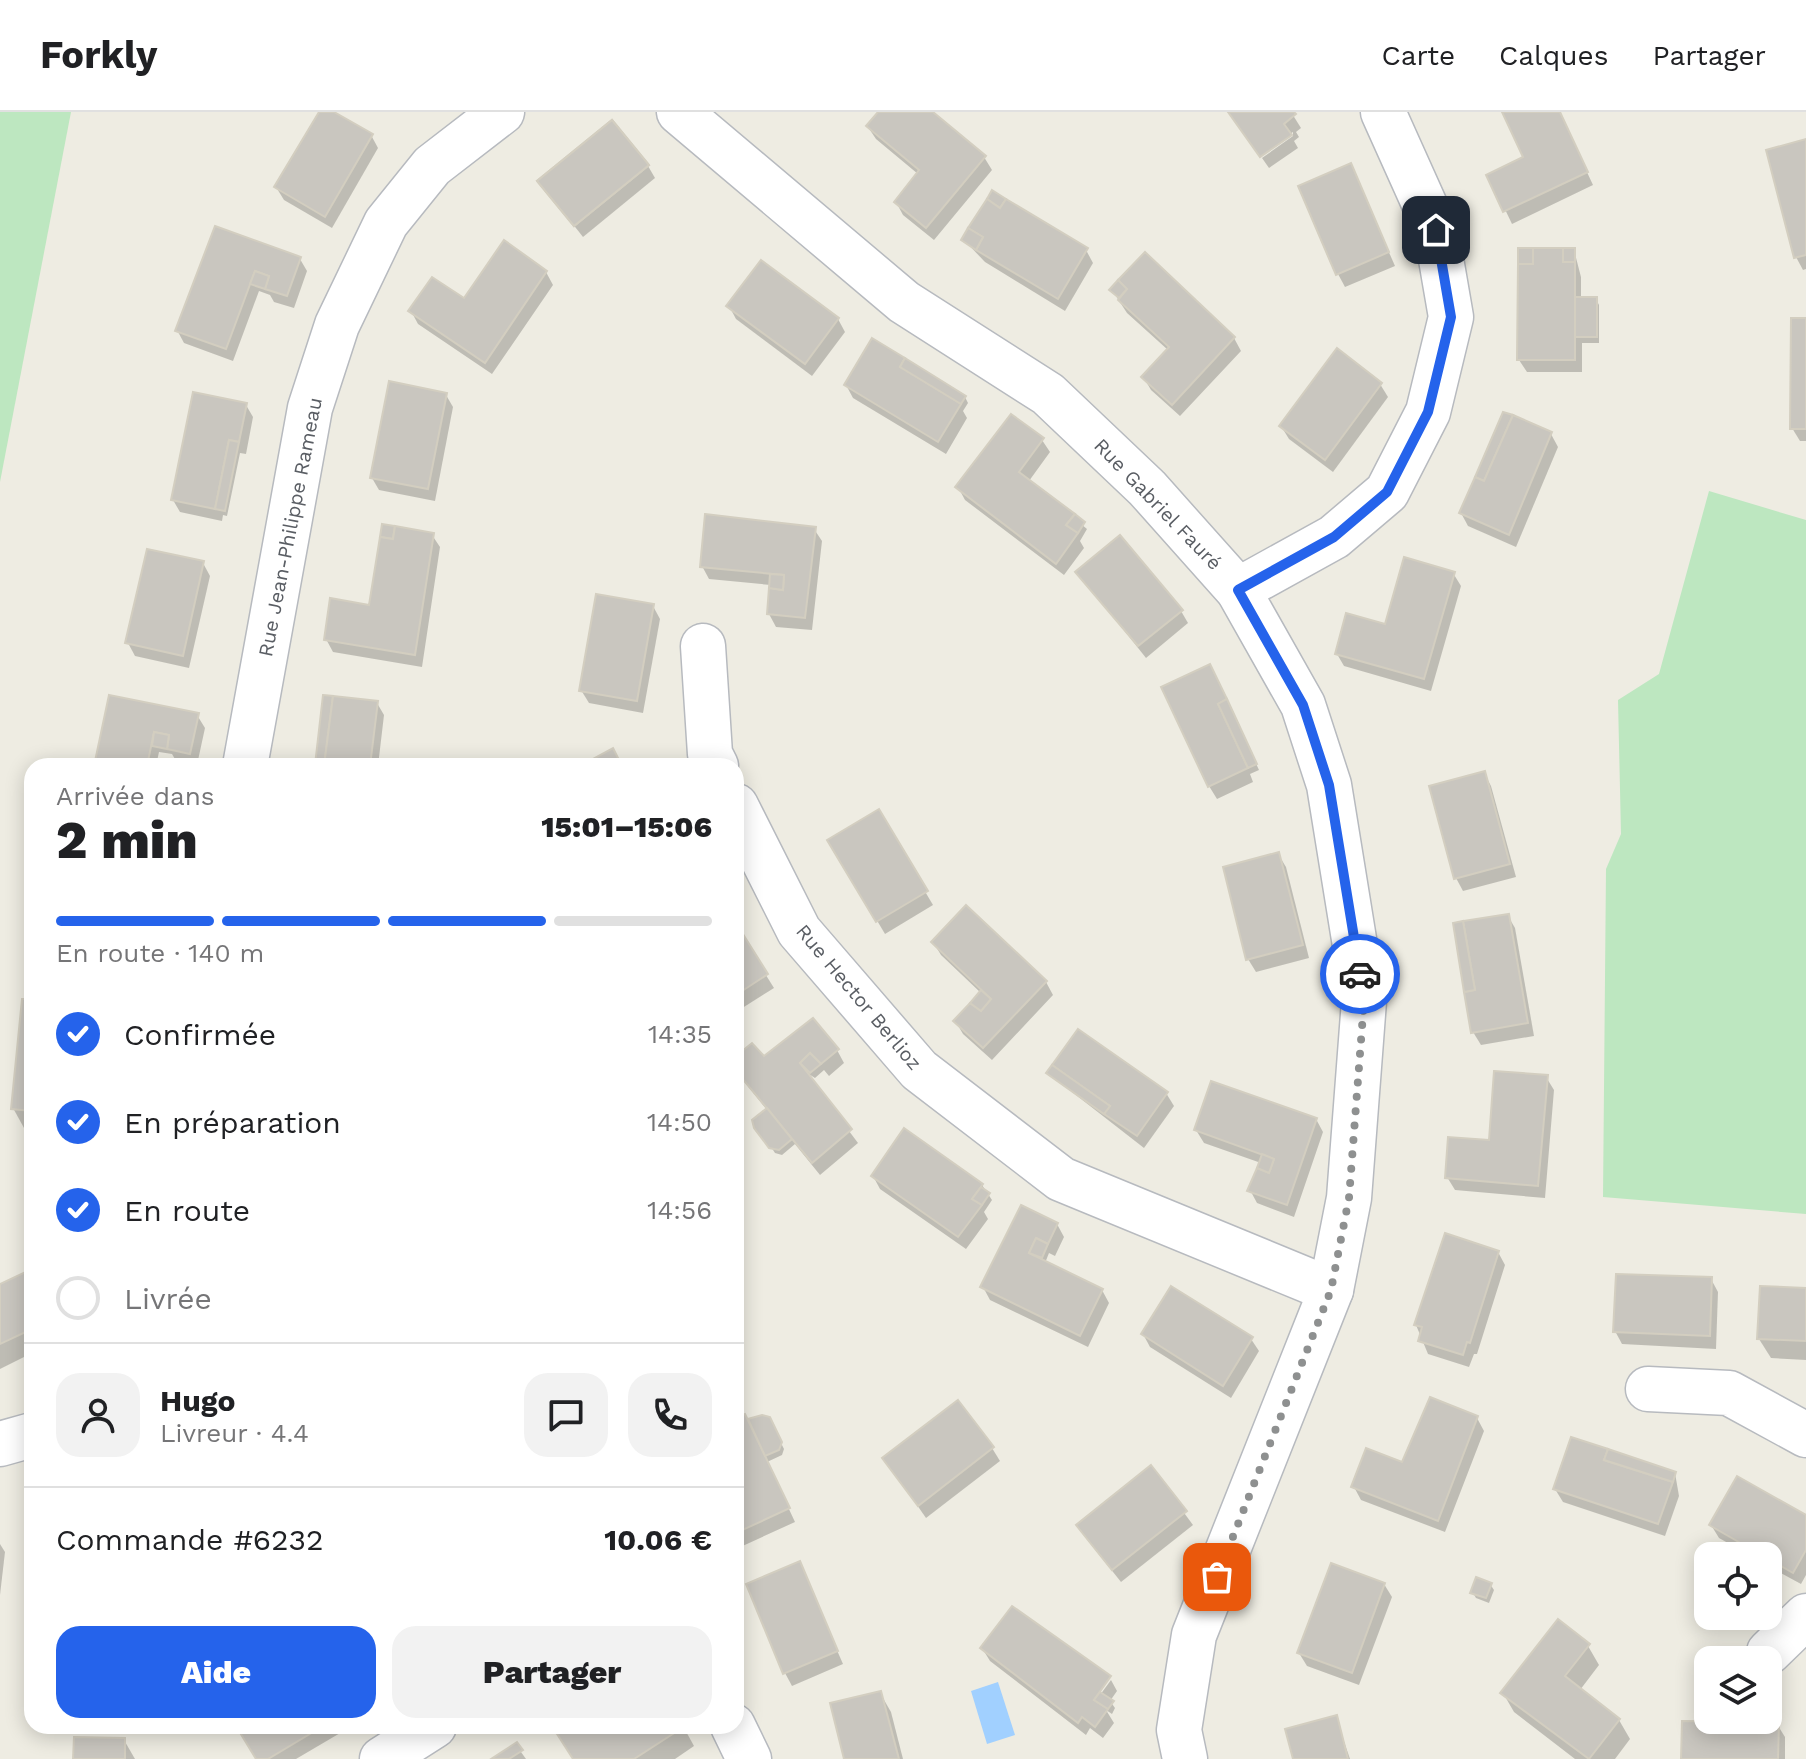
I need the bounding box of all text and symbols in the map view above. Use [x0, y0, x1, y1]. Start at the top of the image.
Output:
text: Forkly [40, 33, 157, 77]
text: Carte [1382, 39, 1455, 72]
text: Calques [1499, 39, 1608, 72]
text: Partager [1652, 39, 1766, 72]
pin [1402, 196, 1470, 264]
icon: home [1414, 208, 1458, 252]
street label: Rue Jean-Philippe Rameau [253, 395, 327, 659]
street label: Rue Gabriel Fauré [1089, 433, 1227, 575]
text: Arrivée dans [56, 781, 215, 811]
text: 15:01–15:06 [541, 809, 712, 844]
text: 2 min [56, 810, 198, 871]
street label: Rue Hector Berlioz [791, 919, 927, 1075]
courier [1320, 934, 1400, 1014]
text: En route · 140 m [56, 938, 264, 968]
icon: car [1338, 952, 1382, 996]
icon: check [56, 1012, 100, 1056]
text: Confirmée [124, 1017, 276, 1052]
text: 14:35 [648, 1019, 712, 1049]
icon: check [56, 1100, 100, 1144]
text: En préparation [124, 1105, 341, 1140]
text: 14:50 [647, 1107, 712, 1137]
icon: check [56, 1188, 100, 1232]
text: En route [124, 1193, 250, 1228]
text: 14:56 [647, 1195, 712, 1225]
text: Livrée [124, 1281, 212, 1316]
button: person [56, 1373, 140, 1457]
button: chat [524, 1373, 608, 1457]
button: phone [628, 1373, 712, 1457]
text: Hugo [160, 1383, 236, 1418]
text: Livreur · 4.4 [160, 1418, 309, 1448]
text: Commande #6232 [56, 1522, 324, 1557]
text: 10.06 € [604, 1522, 712, 1557]
map controls [1694, 1542, 1782, 1734]
button: locate [1694, 1542, 1782, 1630]
pin [1183, 1543, 1251, 1611]
icon: bag [1195, 1555, 1239, 1599]
button: Aide [56, 1626, 376, 1718]
button: Partager [392, 1626, 712, 1718]
button: layers [1694, 1646, 1782, 1734]

